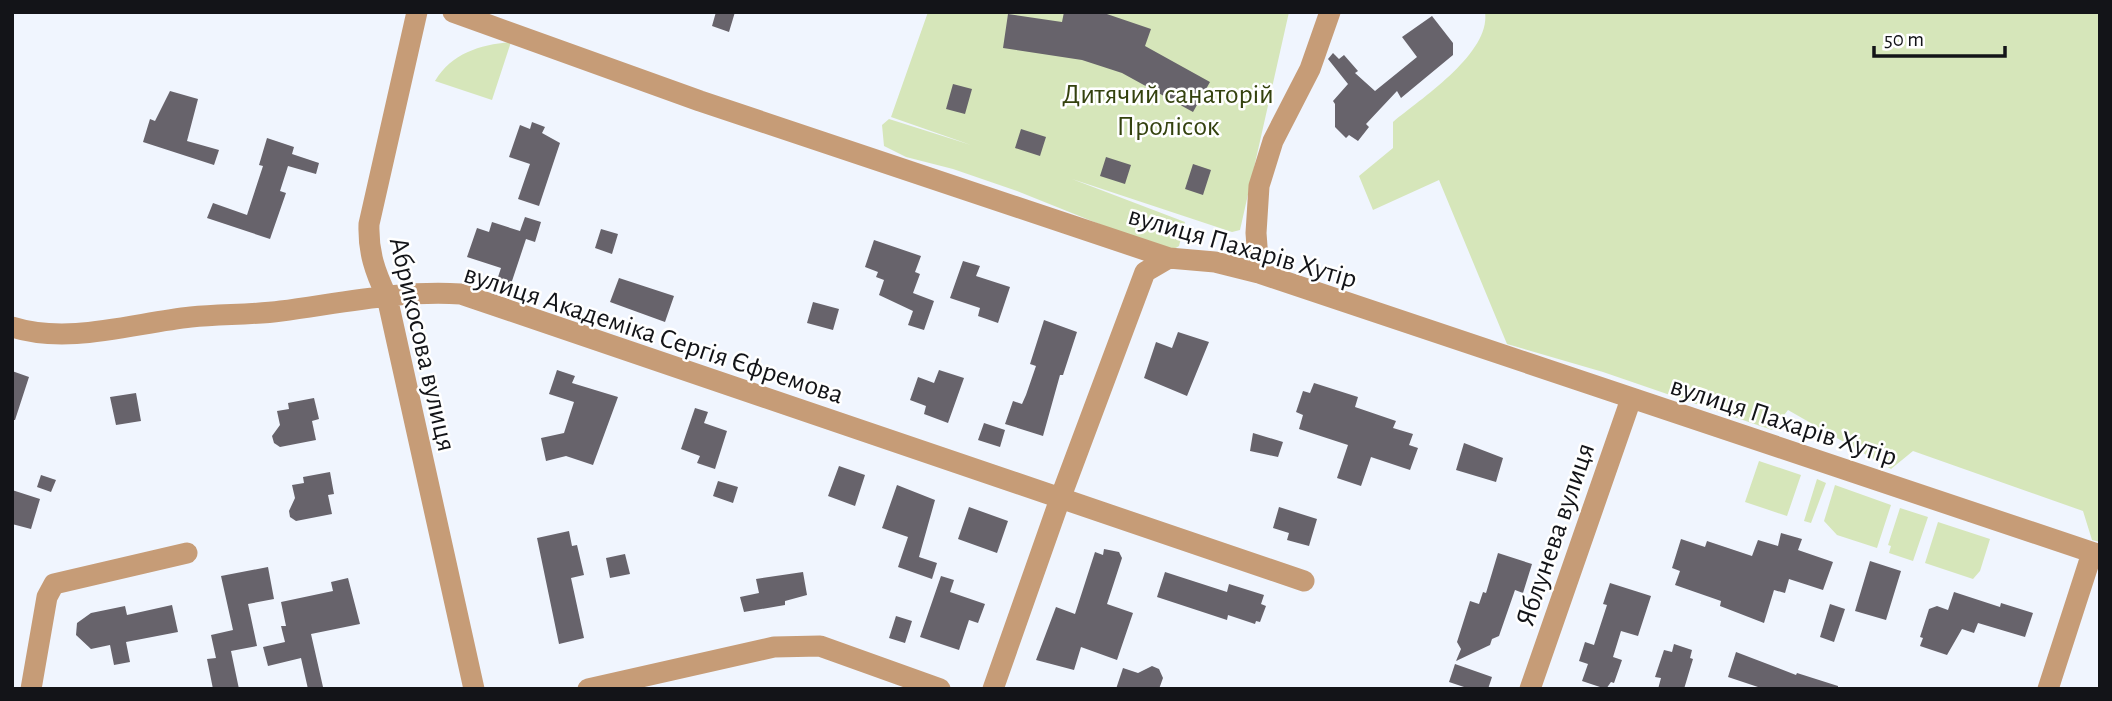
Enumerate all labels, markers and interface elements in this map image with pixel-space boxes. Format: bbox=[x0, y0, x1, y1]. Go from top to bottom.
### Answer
scale bar bbox=[1874, 14, 2005, 58]
text: 50 m bbox=[1884, 29, 1924, 50]
park label: Дитячий санаторій Пролісок bbox=[1062, 81, 1274, 141]
street label: вулиця Пахарів Хутір bbox=[1125, 202, 1360, 294]
street label: Абрикосова вулиця bbox=[384, 235, 460, 454]
street label: вулиця Академіка Сергія Єфремова bbox=[460, 260, 847, 410]
street label: вулиця Пахарів Хутір bbox=[1667, 372, 1900, 472]
street label: Яблунева вулиця bbox=[1511, 440, 1600, 630]

